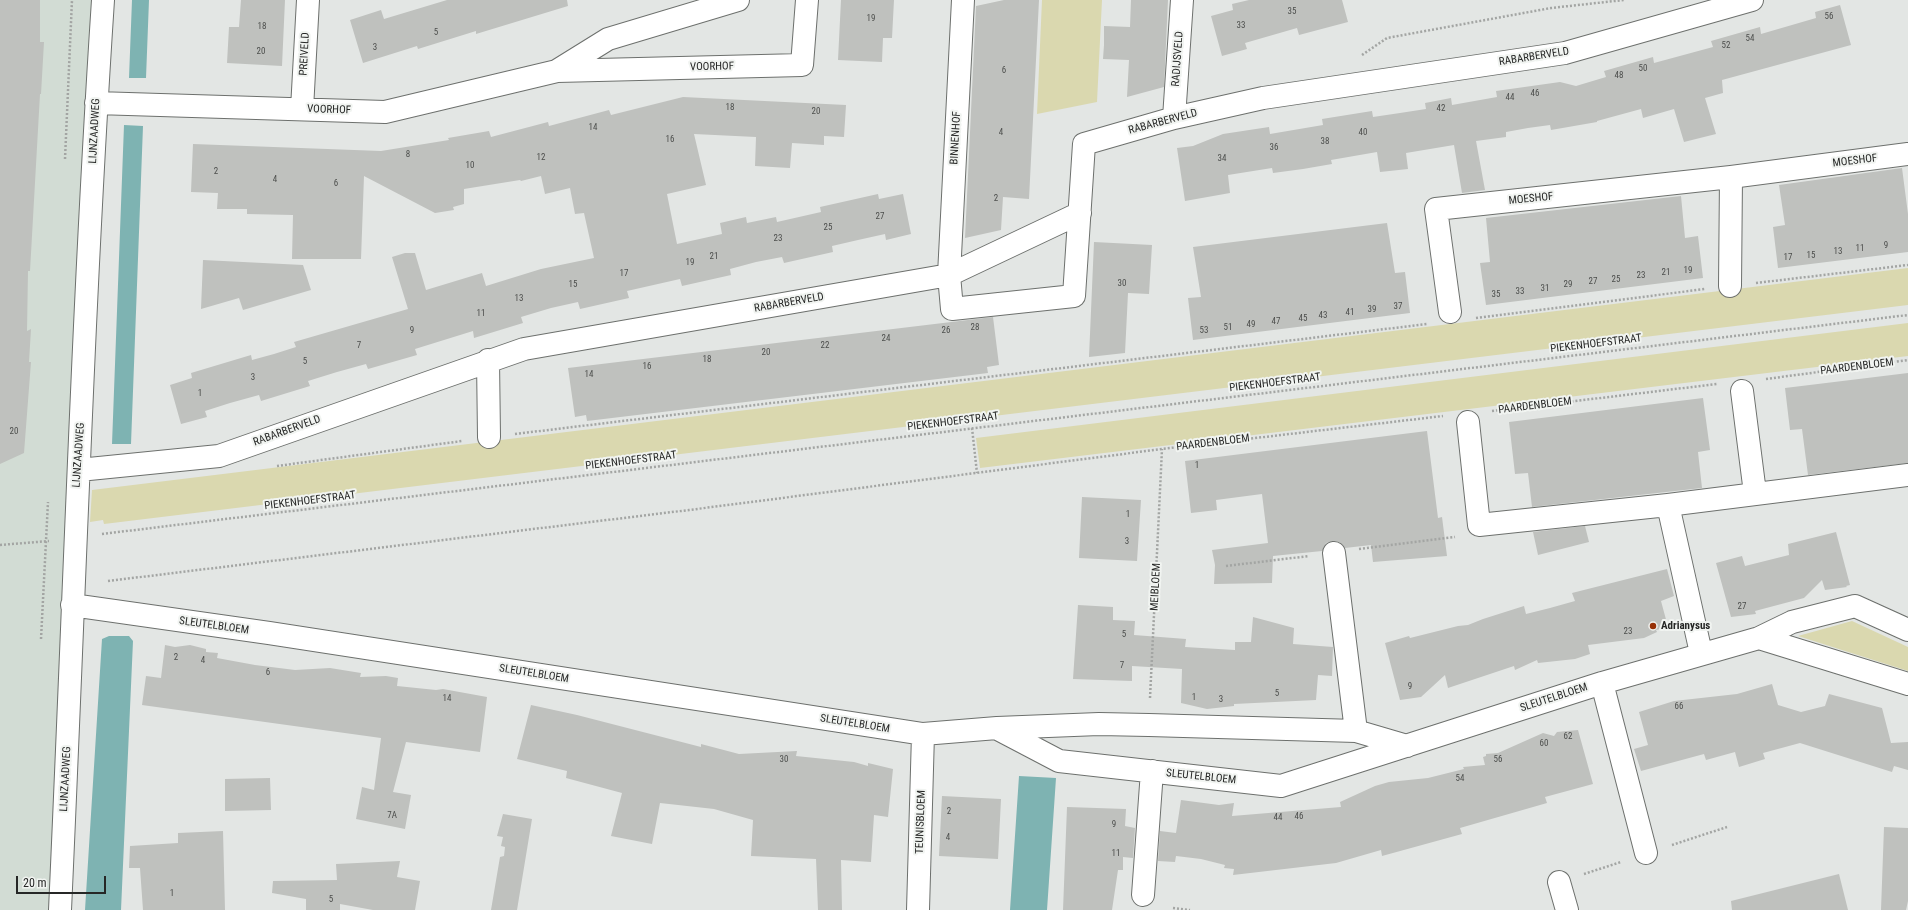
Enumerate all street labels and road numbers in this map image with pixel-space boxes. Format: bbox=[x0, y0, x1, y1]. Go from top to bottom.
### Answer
street label: RADIJSVELD bbox=[1169, 31, 1187, 87]
street label: PREIVELD bbox=[297, 32, 313, 76]
street label: RABARBERVELD bbox=[1498, 45, 1570, 69]
street label: VOORHOF bbox=[690, 60, 734, 74]
street label: LIJNZAADWEG bbox=[87, 98, 103, 164]
street label: VOORHOF bbox=[307, 103, 351, 117]
street label: RABARBERVELD bbox=[1127, 106, 1199, 138]
street label: BINNENHOF bbox=[948, 111, 964, 165]
street label: MOESHOF bbox=[1832, 152, 1878, 170]
street label: MOESHOF bbox=[1508, 190, 1554, 208]
street label: RABARBERVELD bbox=[753, 290, 825, 316]
street label: PIEKENHOEFSTRAAT bbox=[1550, 332, 1642, 356]
street label: PAARDENBLOEM bbox=[1820, 356, 1894, 378]
street label: PIEKENHOEFSTRAAT bbox=[1229, 371, 1321, 395]
street label: PAARDENBLOEM bbox=[1498, 395, 1572, 417]
street label: PIEKENHOEFSTRAAT bbox=[907, 410, 999, 434]
street label: RABARBERVELD bbox=[252, 413, 322, 449]
street label: LIJNZAADWEG bbox=[70, 422, 88, 488]
street label: PAARDENBLOEM bbox=[1176, 432, 1250, 454]
street label: PIEKENHOEFSTRAAT bbox=[585, 449, 677, 473]
street label: PIEKENHOEFSTRAAT bbox=[264, 489, 356, 513]
street label: MEIBLOEM bbox=[1148, 563, 1164, 611]
street label: SLEUTELBLOEM bbox=[178, 615, 250, 637]
street label: SLEUTELBLOEM bbox=[498, 662, 570, 686]
street label: SLEUTELBLOEM bbox=[1519, 681, 1589, 715]
street label: SLEUTELBLOEM bbox=[819, 712, 891, 736]
street label: LIJNZAADWEG bbox=[58, 746, 74, 812]
street label: SLEUTELBLOEM bbox=[1165, 767, 1237, 787]
street label: TEUNISBLOEM bbox=[913, 790, 929, 854]

